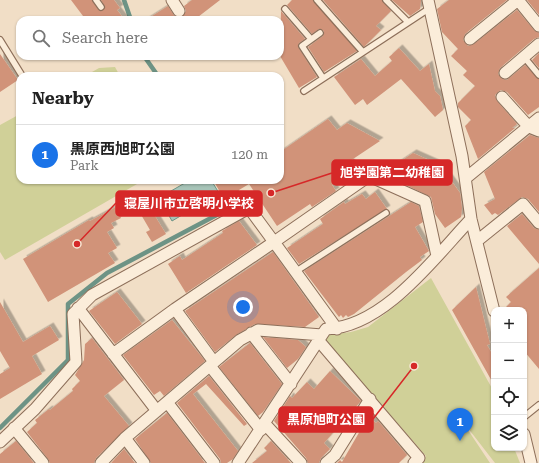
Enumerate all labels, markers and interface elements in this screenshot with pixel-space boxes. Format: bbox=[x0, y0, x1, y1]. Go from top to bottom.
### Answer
search box bbox=[16, 16, 284, 60]
icon: search bbox=[30, 27, 52, 49]
text: Search here bbox=[62, 29, 148, 47]
text: Nearby bbox=[32, 88, 94, 108]
text: 黒原西旭町公園 bbox=[70, 140, 175, 158]
text: 1 bbox=[41, 147, 49, 162]
text: 120 m bbox=[231, 147, 268, 162]
text: Park bbox=[70, 158, 99, 173]
callout: 旭学園第二幼稚園 bbox=[332, 160, 452, 185]
text: 旭学園第二幼稚園 bbox=[340, 165, 444, 180]
callout: 寝屋川市立啓明小学校 bbox=[116, 191, 262, 216]
text: 寝屋川市立啓明小学校 bbox=[124, 196, 254, 211]
your location bbox=[233, 297, 253, 317]
map controls bbox=[491, 307, 527, 451]
button: + bbox=[491, 307, 527, 343]
button: − bbox=[491, 343, 527, 379]
button: locate bbox=[491, 379, 527, 415]
callout: 黒原旭町公園 bbox=[279, 407, 373, 432]
pin: 1 bbox=[447, 408, 473, 441]
text: 黒原旭町公園 bbox=[287, 412, 365, 427]
button: layers bbox=[491, 415, 527, 451]

